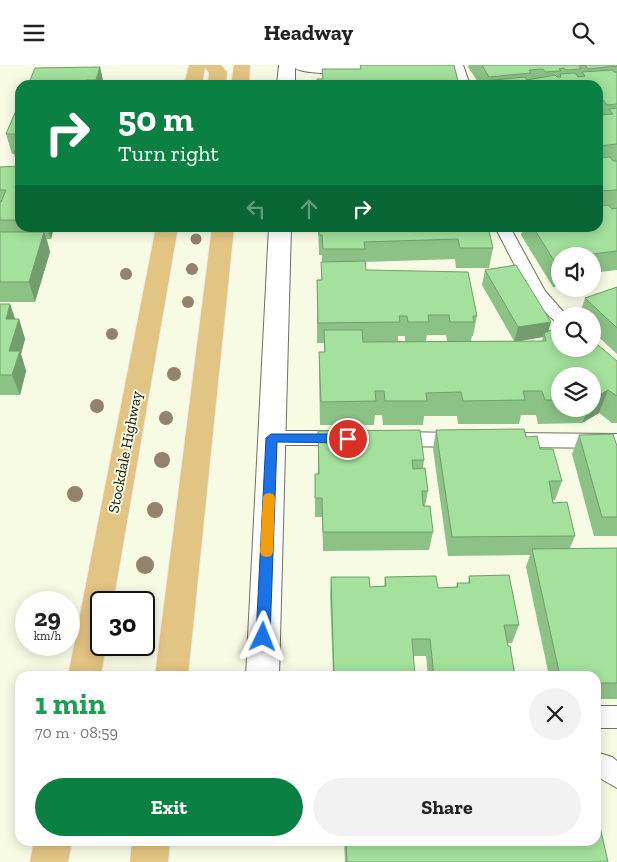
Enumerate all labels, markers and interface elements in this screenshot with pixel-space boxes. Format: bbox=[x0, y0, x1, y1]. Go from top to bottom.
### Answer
icon: menu bbox=[20, 19, 48, 47]
text: Headway bbox=[264, 19, 353, 46]
icon: search bbox=[569, 19, 597, 47]
text: 50 m bbox=[118, 98, 194, 140]
icon: right bbox=[35, 100, 100, 165]
text: Turn right bbox=[118, 140, 219, 167]
icon: left bbox=[242, 195, 270, 223]
icon: ahead bbox=[295, 195, 323, 223]
icon: right bbox=[348, 195, 376, 223]
map controls bbox=[551, 247, 601, 417]
button: sound bbox=[551, 247, 601, 297]
button: search bbox=[551, 307, 601, 357]
button: layers bbox=[551, 367, 601, 417]
street label: Stockdale Highway bbox=[104, 389, 146, 514]
pin bbox=[327, 418, 369, 460]
icon: arrive bbox=[334, 425, 362, 453]
speed limit sign: 30 bbox=[90, 591, 155, 656]
text: 29 bbox=[34, 602, 61, 632]
position arrow bbox=[236, 610, 288, 662]
text: km/h bbox=[34, 629, 61, 643]
text: 1 min bbox=[35, 686, 106, 722]
button: close bbox=[529, 688, 581, 740]
text: 70 m · 08:59 bbox=[35, 723, 118, 742]
button: Exit bbox=[35, 778, 303, 836]
button: Share bbox=[313, 778, 581, 836]

